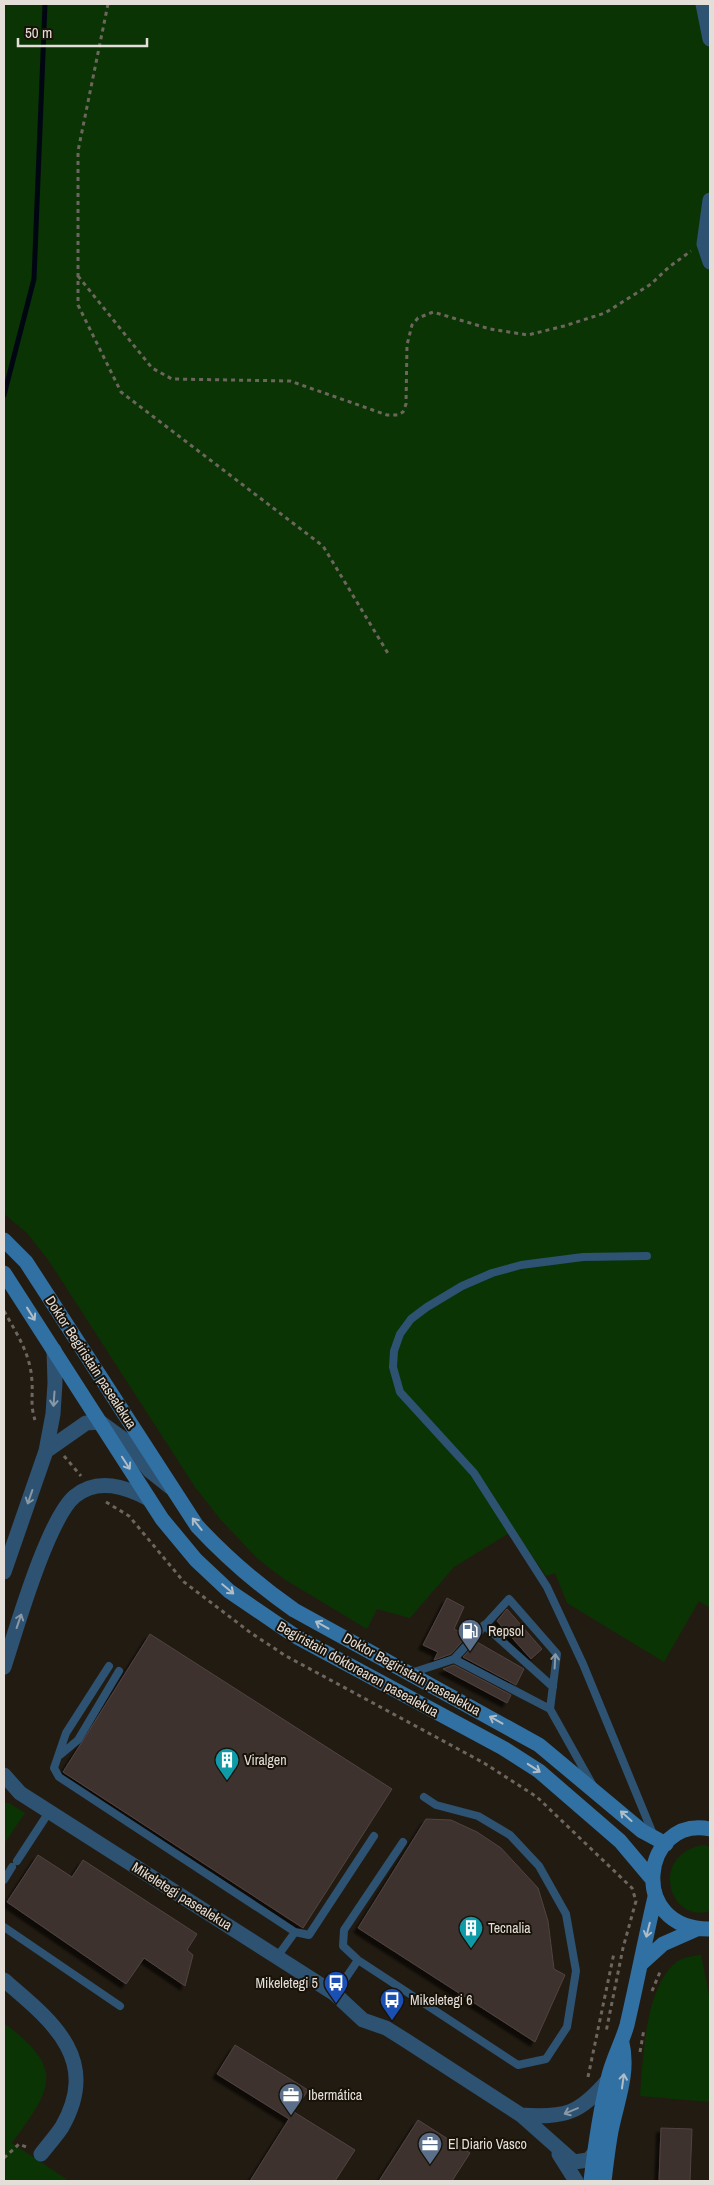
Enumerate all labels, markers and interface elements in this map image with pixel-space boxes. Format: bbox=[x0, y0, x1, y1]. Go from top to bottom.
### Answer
scale bar bbox=[18, 15, 146, 47]
text: 50 m bbox=[25, 22, 52, 43]
street label: Doktor Begiristain pasealekua bbox=[41, 1292, 141, 1432]
one-way arrow bbox=[26, 1306, 36, 1320]
one-way arrow bbox=[49, 1391, 59, 1407]
one-way arrow bbox=[122, 1456, 132, 1470]
one-way arrow bbox=[25, 1489, 34, 1504]
one-way arrow bbox=[191, 1518, 202, 1531]
one-way arrow bbox=[221, 1584, 234, 1595]
one-way arrow bbox=[15, 1614, 24, 1629]
street label: Begiristain doktorearen pasealekua bbox=[274, 1617, 442, 1721]
fuel station icon: Repsol bbox=[457, 1618, 483, 1652]
one-way arrow bbox=[316, 1620, 330, 1630]
place label: Repsol bbox=[488, 1622, 524, 1640]
street label: Doktor Begiristain pasealekua bbox=[340, 1629, 484, 1720]
one-way arrow bbox=[551, 1654, 560, 1670]
one-way arrow bbox=[488, 1715, 503, 1725]
building icon: Viralgen bbox=[214, 1747, 240, 1781]
place label: Viralgen bbox=[244, 1751, 287, 1769]
one-way arrow bbox=[527, 1763, 541, 1773]
one-way arrow bbox=[619, 1810, 632, 1822]
street label: Mikeletegi pasealekua bbox=[129, 1858, 236, 1934]
building icon: Tecnalia bbox=[458, 1915, 484, 1949]
place label: Tecnalia bbox=[488, 1919, 531, 1937]
one-way arrow bbox=[643, 1921, 652, 1937]
bus stop icon: Mikeletegi 5 bbox=[323, 1970, 349, 2004]
place label: Mikeletegi 5 bbox=[255, 1974, 318, 1992]
bus stop icon: Mikeletegi 6 bbox=[379, 1987, 405, 2021]
place label: Mikeletegi 6 bbox=[410, 1991, 473, 2009]
one-way arrow bbox=[618, 2073, 628, 2089]
office icon: Ibermática bbox=[278, 2082, 304, 2116]
place label: Ibermática bbox=[308, 2086, 363, 2104]
one-way arrow bbox=[564, 2106, 579, 2116]
office icon: El Diario Vasco bbox=[417, 2131, 443, 2165]
place label: El Diario Vasco bbox=[448, 2135, 527, 2153]

